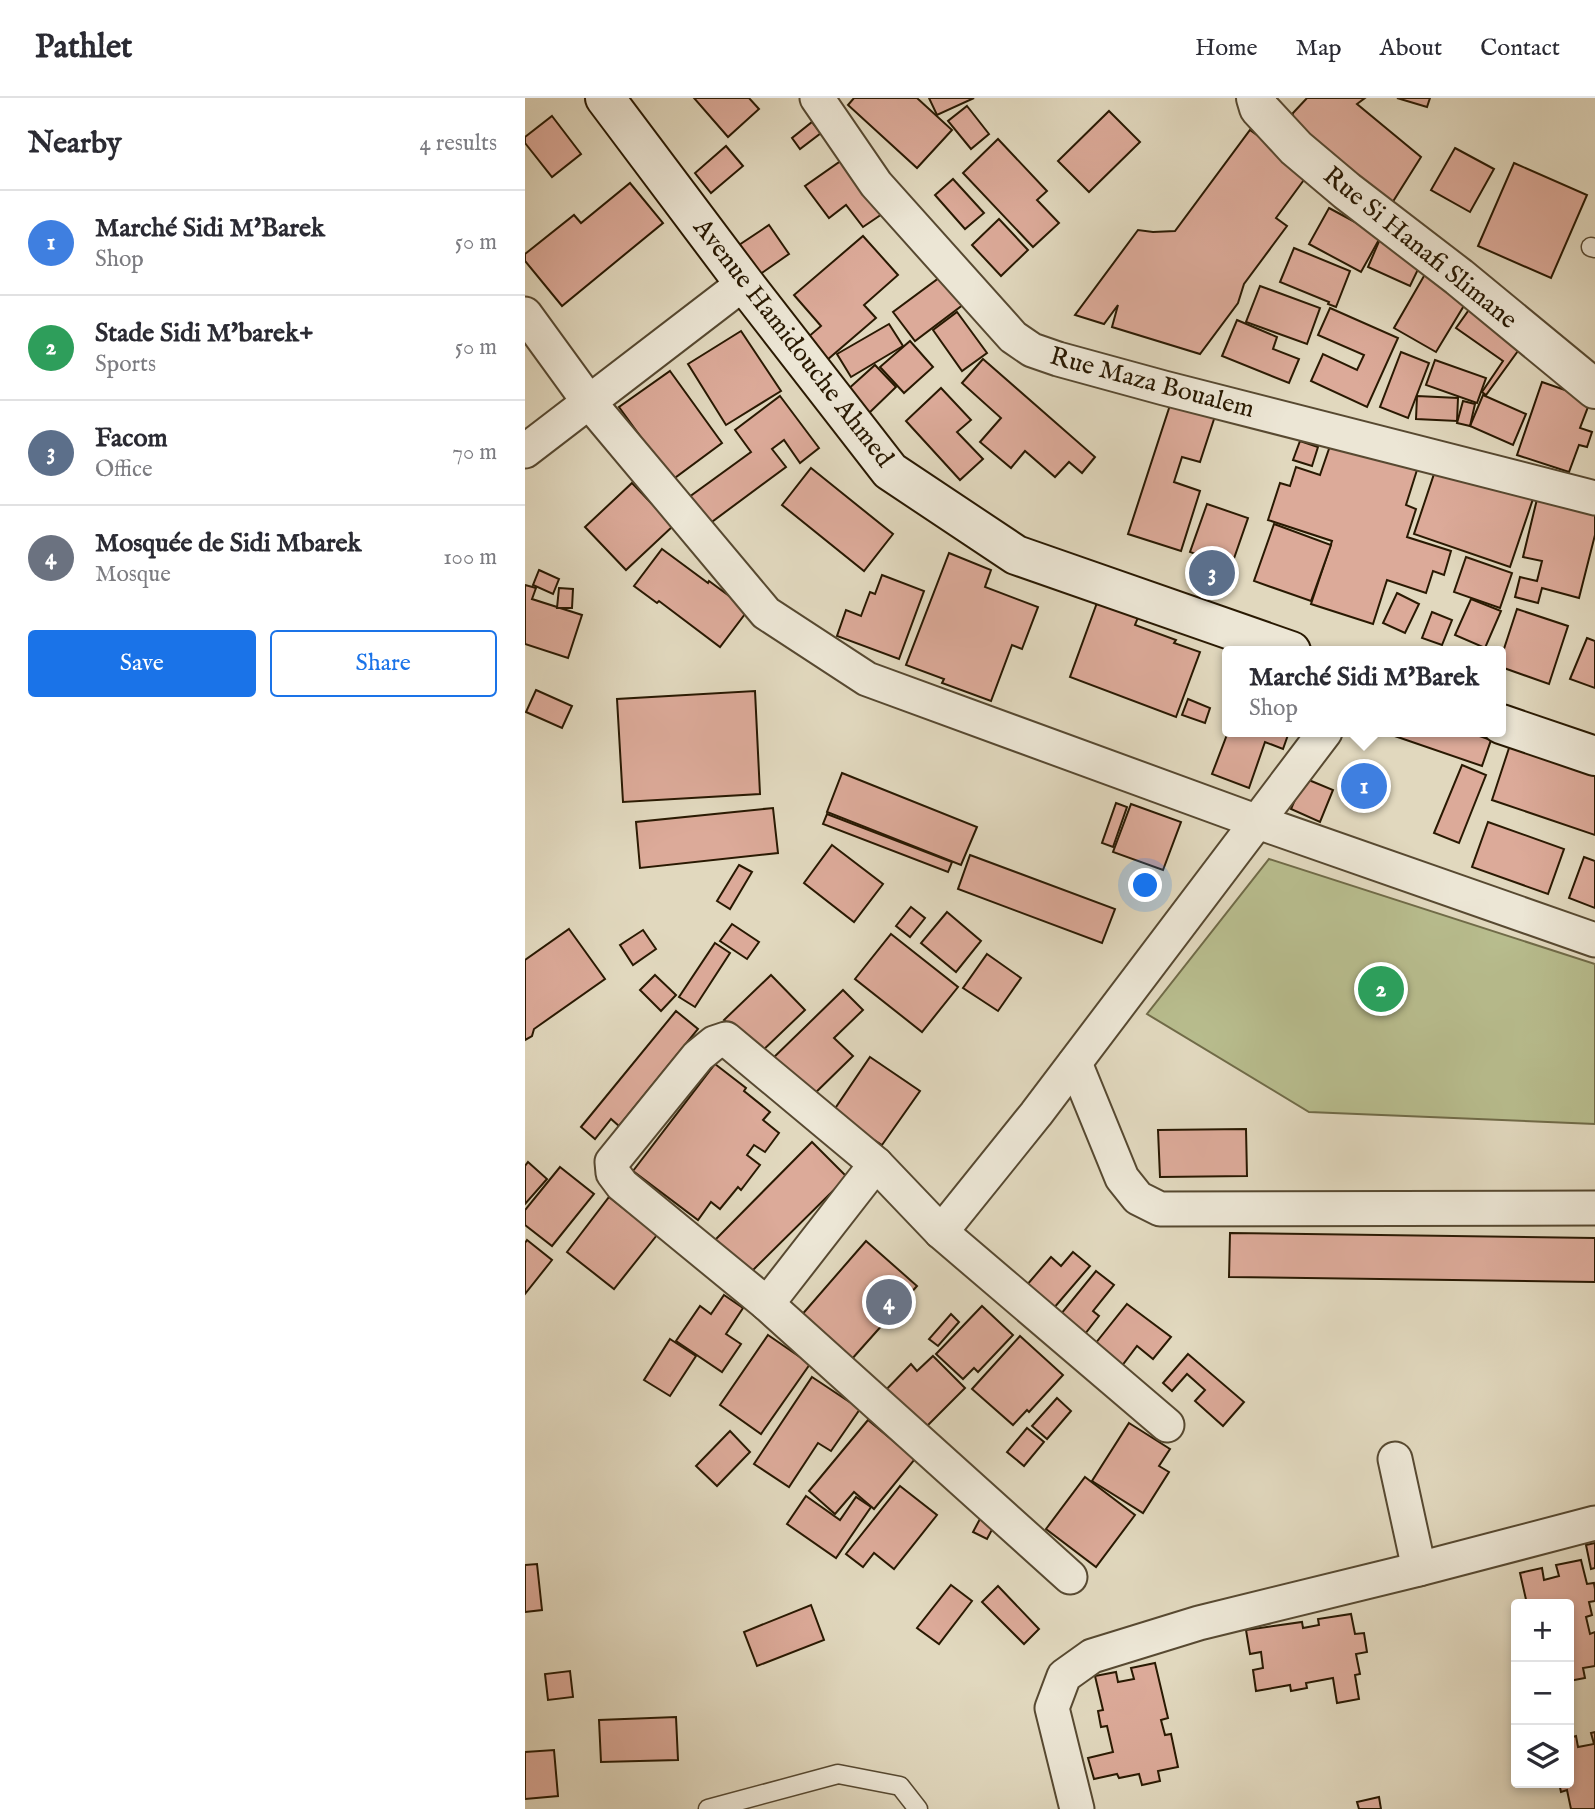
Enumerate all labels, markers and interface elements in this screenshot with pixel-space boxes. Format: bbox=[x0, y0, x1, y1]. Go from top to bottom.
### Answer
text: Pathlet bbox=[35, 27, 132, 69]
text: Home bbox=[1195, 33, 1258, 64]
text: Map bbox=[1296, 33, 1342, 64]
text: About bbox=[1380, 33, 1442, 64]
text: Contact bbox=[1480, 33, 1560, 64]
text: Nearby bbox=[28, 125, 121, 163]
text: 4 results bbox=[419, 129, 497, 158]
street label: Rue Si Hanafi Slimane bbox=[1316, 159, 1524, 337]
street label: Avenue Hamidouche Ahmed bbox=[685, 211, 900, 474]
text: Marché Sidi M'Barek bbox=[95, 212, 325, 245]
text: 1 bbox=[47, 228, 55, 257]
text: 50 m bbox=[455, 228, 497, 257]
text: Shop bbox=[95, 245, 144, 274]
text: Stade Sidi M'barek+ bbox=[95, 317, 314, 350]
text: 2 bbox=[46, 333, 56, 362]
text: 50 m bbox=[455, 333, 497, 362]
street label: Rue Maza Boualem bbox=[1046, 340, 1258, 426]
text: Sports bbox=[95, 350, 156, 379]
text: Facom bbox=[95, 422, 168, 455]
text: 3 bbox=[47, 438, 55, 467]
text: 70 m bbox=[452, 438, 497, 467]
text: Office bbox=[95, 455, 152, 484]
text: Mosquée de Sidi Mbarek bbox=[95, 527, 361, 560]
text: 4 bbox=[45, 543, 57, 572]
text: 100 m bbox=[443, 543, 497, 572]
pin: 3 bbox=[1189, 547, 1235, 599]
text: Mosque bbox=[95, 560, 171, 589]
button: Save bbox=[28, 630, 256, 697]
button: Share bbox=[270, 630, 497, 697]
popup bbox=[1222, 646, 1506, 737]
text: Marché Sidi M'Barek bbox=[1249, 661, 1479, 694]
text: Shop bbox=[1249, 694, 1298, 723]
pin: 1 bbox=[1341, 760, 1387, 812]
your location bbox=[1128, 868, 1162, 902]
pin: 2 bbox=[1358, 963, 1404, 1015]
pin: 4 bbox=[866, 1276, 912, 1328]
map controls bbox=[1511, 1599, 1574, 1788]
button: + bbox=[1511, 1599, 1574, 1662]
button: − bbox=[1511, 1662, 1574, 1725]
button: layers bbox=[1511, 1725, 1574, 1788]

